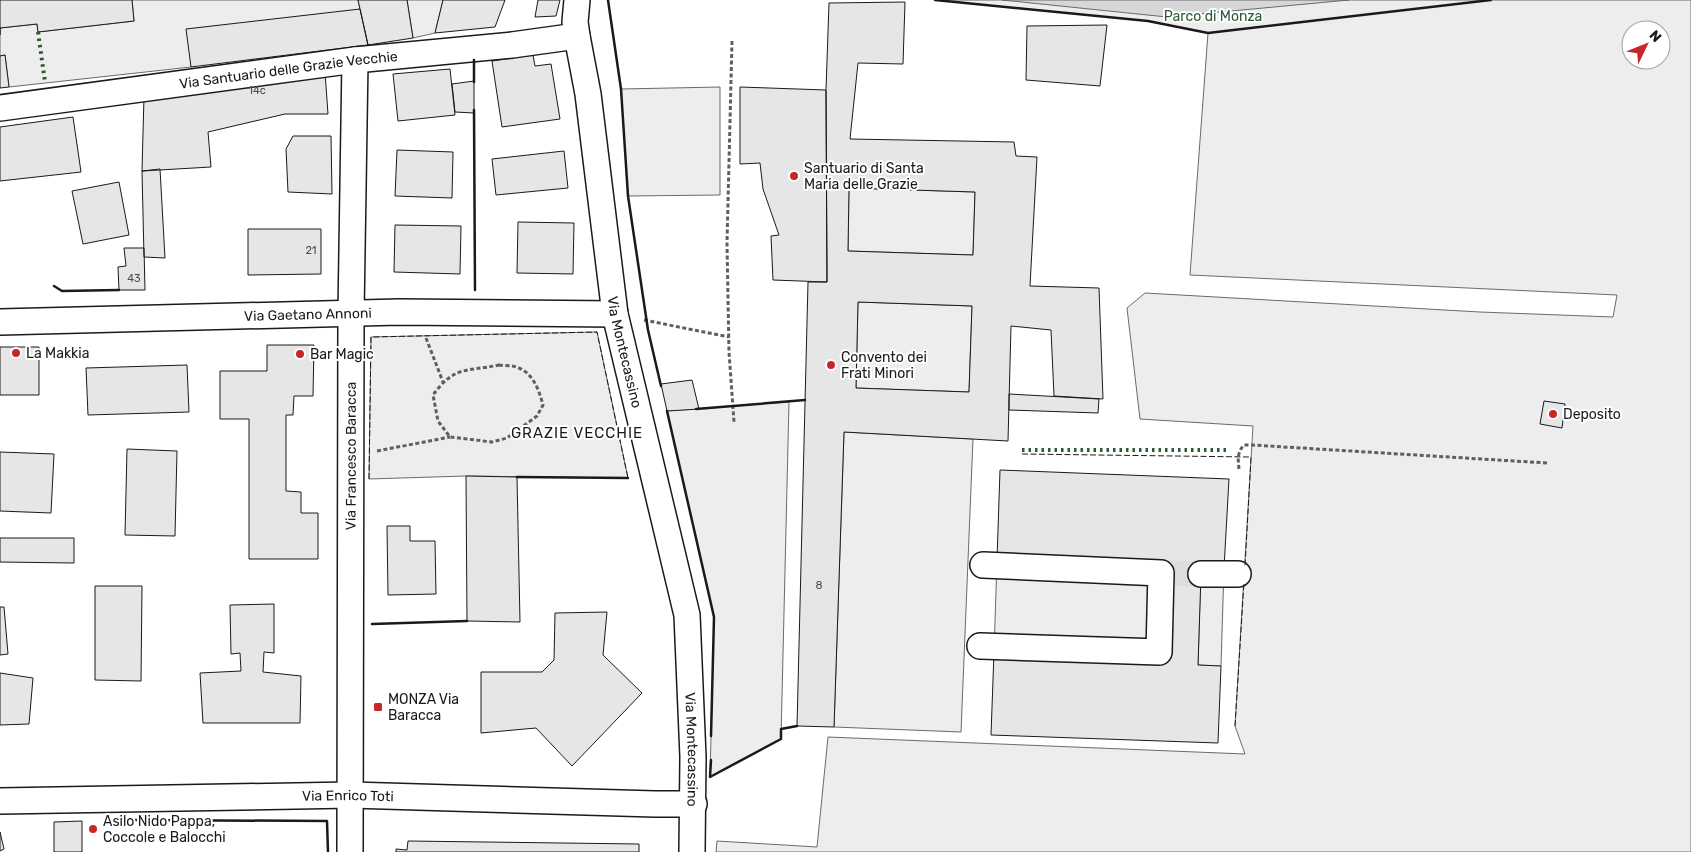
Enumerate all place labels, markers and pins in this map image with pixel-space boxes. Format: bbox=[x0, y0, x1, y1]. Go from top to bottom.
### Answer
place label: Santuario di Santa Maria delle Grazie bbox=[804, 160, 924, 193]
marker: Santuario di Santa Maria delle Grazie bbox=[788, 170, 800, 182]
place label: La Makkia bbox=[26, 345, 89, 362]
place label: Bar Magic bbox=[310, 346, 374, 363]
marker: La Makkia bbox=[10, 347, 22, 359]
marker: Bar Magic bbox=[294, 348, 306, 360]
place label: Convento dei Frati Minori bbox=[841, 349, 927, 382]
marker: Convento dei Frati Minori bbox=[825, 359, 837, 371]
place label: Deposito bbox=[1563, 406, 1621, 423]
marker: Deposito bbox=[1547, 408, 1559, 420]
place label: MONZA Via Baracca bbox=[388, 691, 459, 724]
marker: MONZA Via Baracca bbox=[372, 701, 384, 713]
place label: Asilo Nido Pappa, Coccole e Balocchi bbox=[103, 813, 226, 846]
marker: Asilo Nido Pappa, Coccole e Balocchi bbox=[87, 823, 99, 835]

